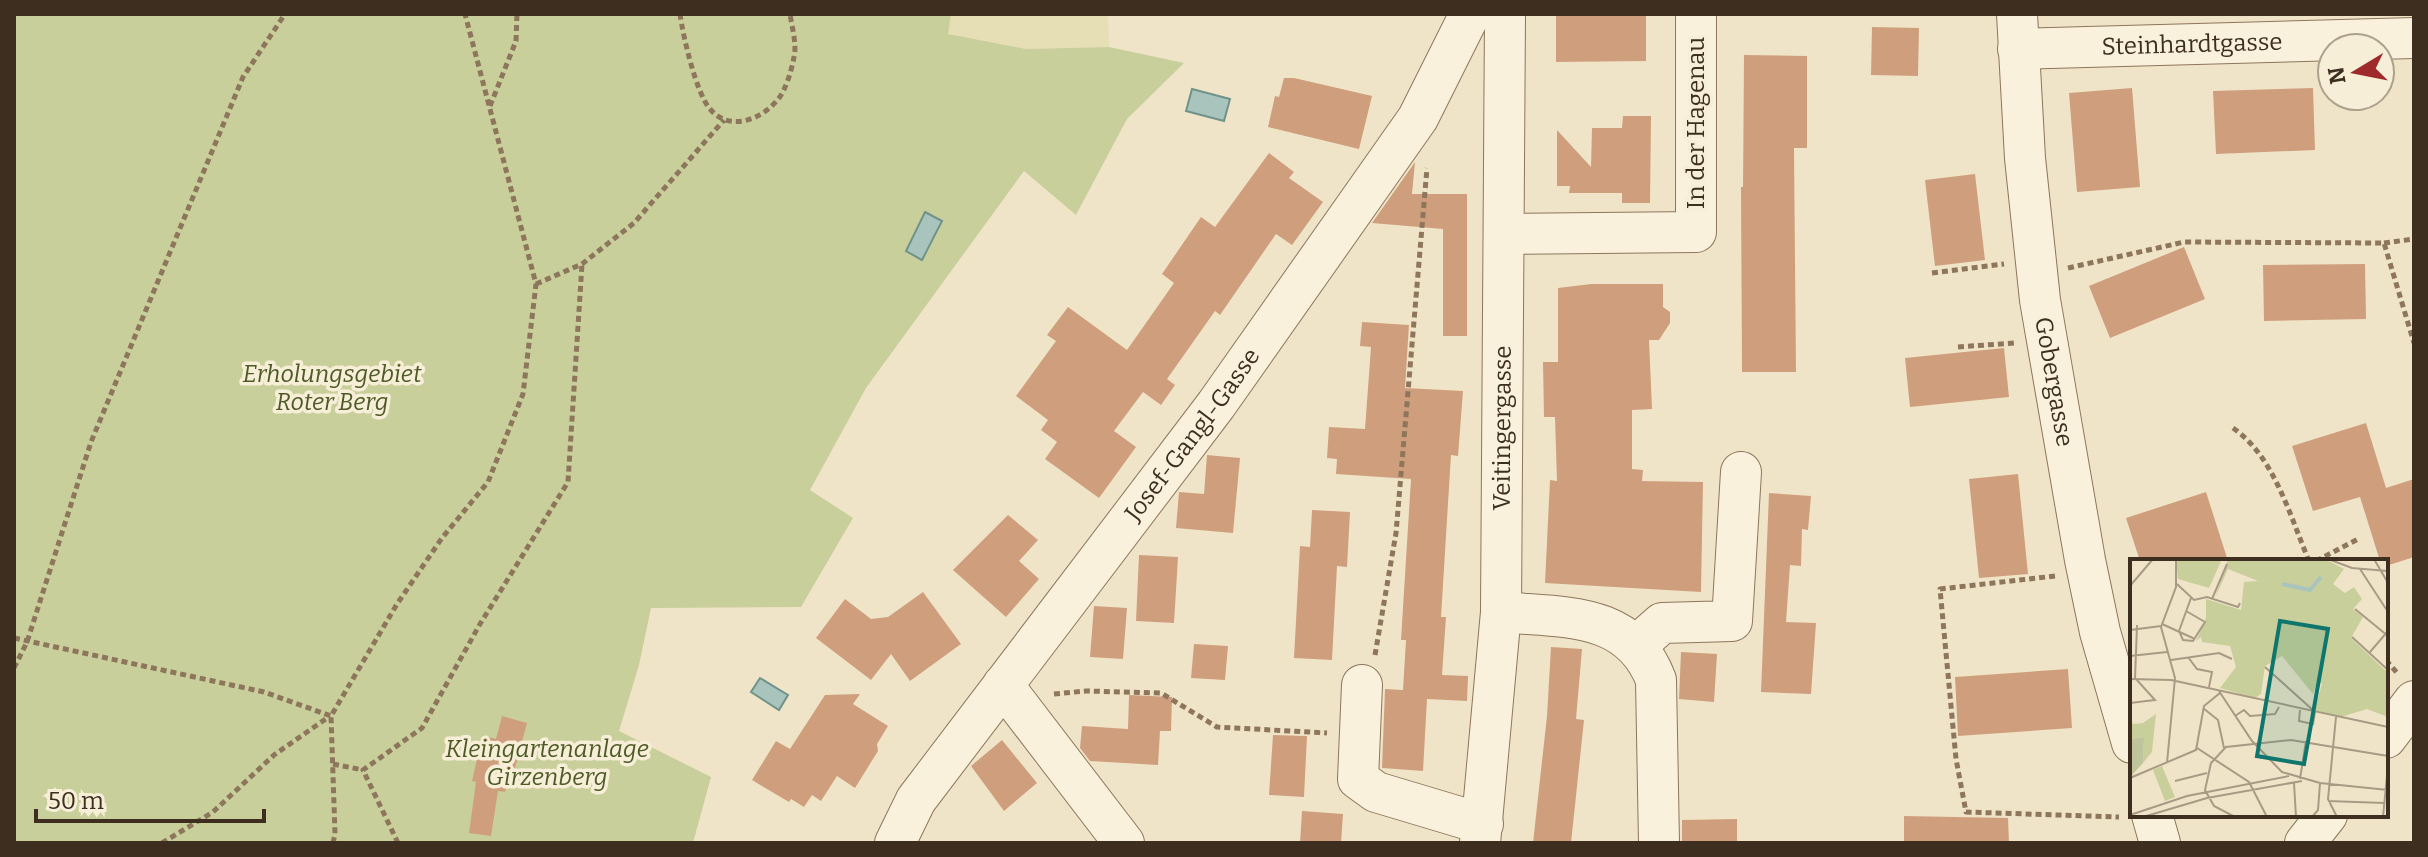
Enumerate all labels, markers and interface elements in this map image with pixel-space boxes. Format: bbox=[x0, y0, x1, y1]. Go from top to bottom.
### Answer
street label: Steinhardtgasse bbox=[2101, 28, 2283, 61]
north arrow bbox=[2316, 32, 2396, 112]
street label: In der Hagenau bbox=[1682, 37, 1710, 209]
text: N bbox=[2322, 65, 2352, 86]
street label: Gobergasse bbox=[2029, 315, 2079, 449]
street label: Josef-Gangl-Gasse bbox=[1118, 343, 1266, 527]
street label: Veitingergasse bbox=[1488, 345, 1517, 511]
park label: Erholungsgebiet Roter Berg bbox=[243, 360, 422, 416]
inset map bbox=[2130, 559, 2388, 817]
park label: Kleingartenanlage Girzenberg bbox=[445, 735, 649, 791]
scale bar bbox=[36, 773, 264, 823]
text: 50 m bbox=[48, 787, 104, 815]

